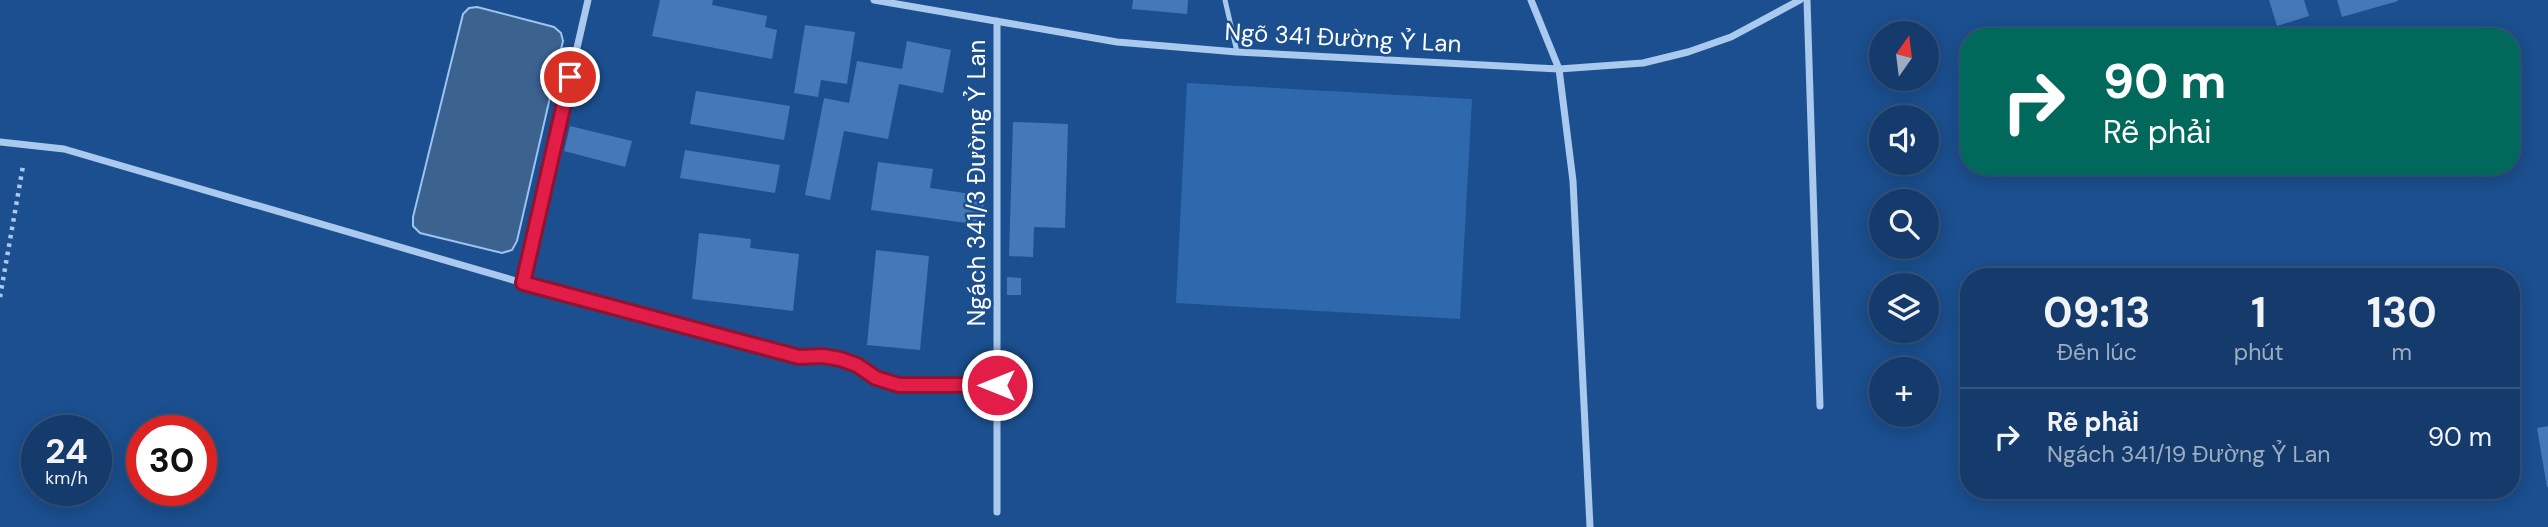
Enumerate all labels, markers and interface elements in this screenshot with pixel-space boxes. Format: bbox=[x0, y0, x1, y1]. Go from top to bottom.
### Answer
street label: Ngõ 341 Đường Ỷ Lan bbox=[1224, 16, 1462, 59]
north arrow bbox=[1869, 21, 1939, 91]
map controls bbox=[1869, 21, 1939, 427]
street label: Ngách 341/3 Đường Ỷ Lan bbox=[961, 40, 992, 326]
pin bbox=[540, 47, 600, 107]
text: 90 m bbox=[2103, 49, 2226, 113]
icon: right bbox=[1988, 56, 2079, 147]
icon: arrive bbox=[551, 58, 589, 96]
button: sound bbox=[1869, 105, 1939, 175]
text: Rẽ phải bbox=[2103, 111, 2212, 153]
button: search bbox=[1869, 189, 1939, 259]
button: layers bbox=[1869, 273, 1939, 343]
text: 09:13 bbox=[2043, 285, 2151, 340]
text: 1 bbox=[2251, 285, 2266, 340]
text: 130 bbox=[2367, 285, 2437, 340]
text: Đến lúc bbox=[2057, 337, 2137, 367]
text: phút bbox=[2234, 337, 2284, 367]
text: m bbox=[2392, 337, 2412, 367]
position arrow bbox=[960, 348, 1034, 422]
button: + bbox=[1869, 357, 1939, 427]
text: Rẽ phải bbox=[2047, 405, 2139, 439]
speed limit sign: 30 bbox=[126, 415, 217, 506]
icon: right bbox=[1988, 418, 2026, 456]
text: 90 m bbox=[2428, 420, 2492, 454]
text: 24 bbox=[45, 428, 88, 474]
text: Ngách 341/19 Đường Ỷ Lan bbox=[2047, 439, 2330, 469]
text: km/h bbox=[45, 466, 88, 490]

